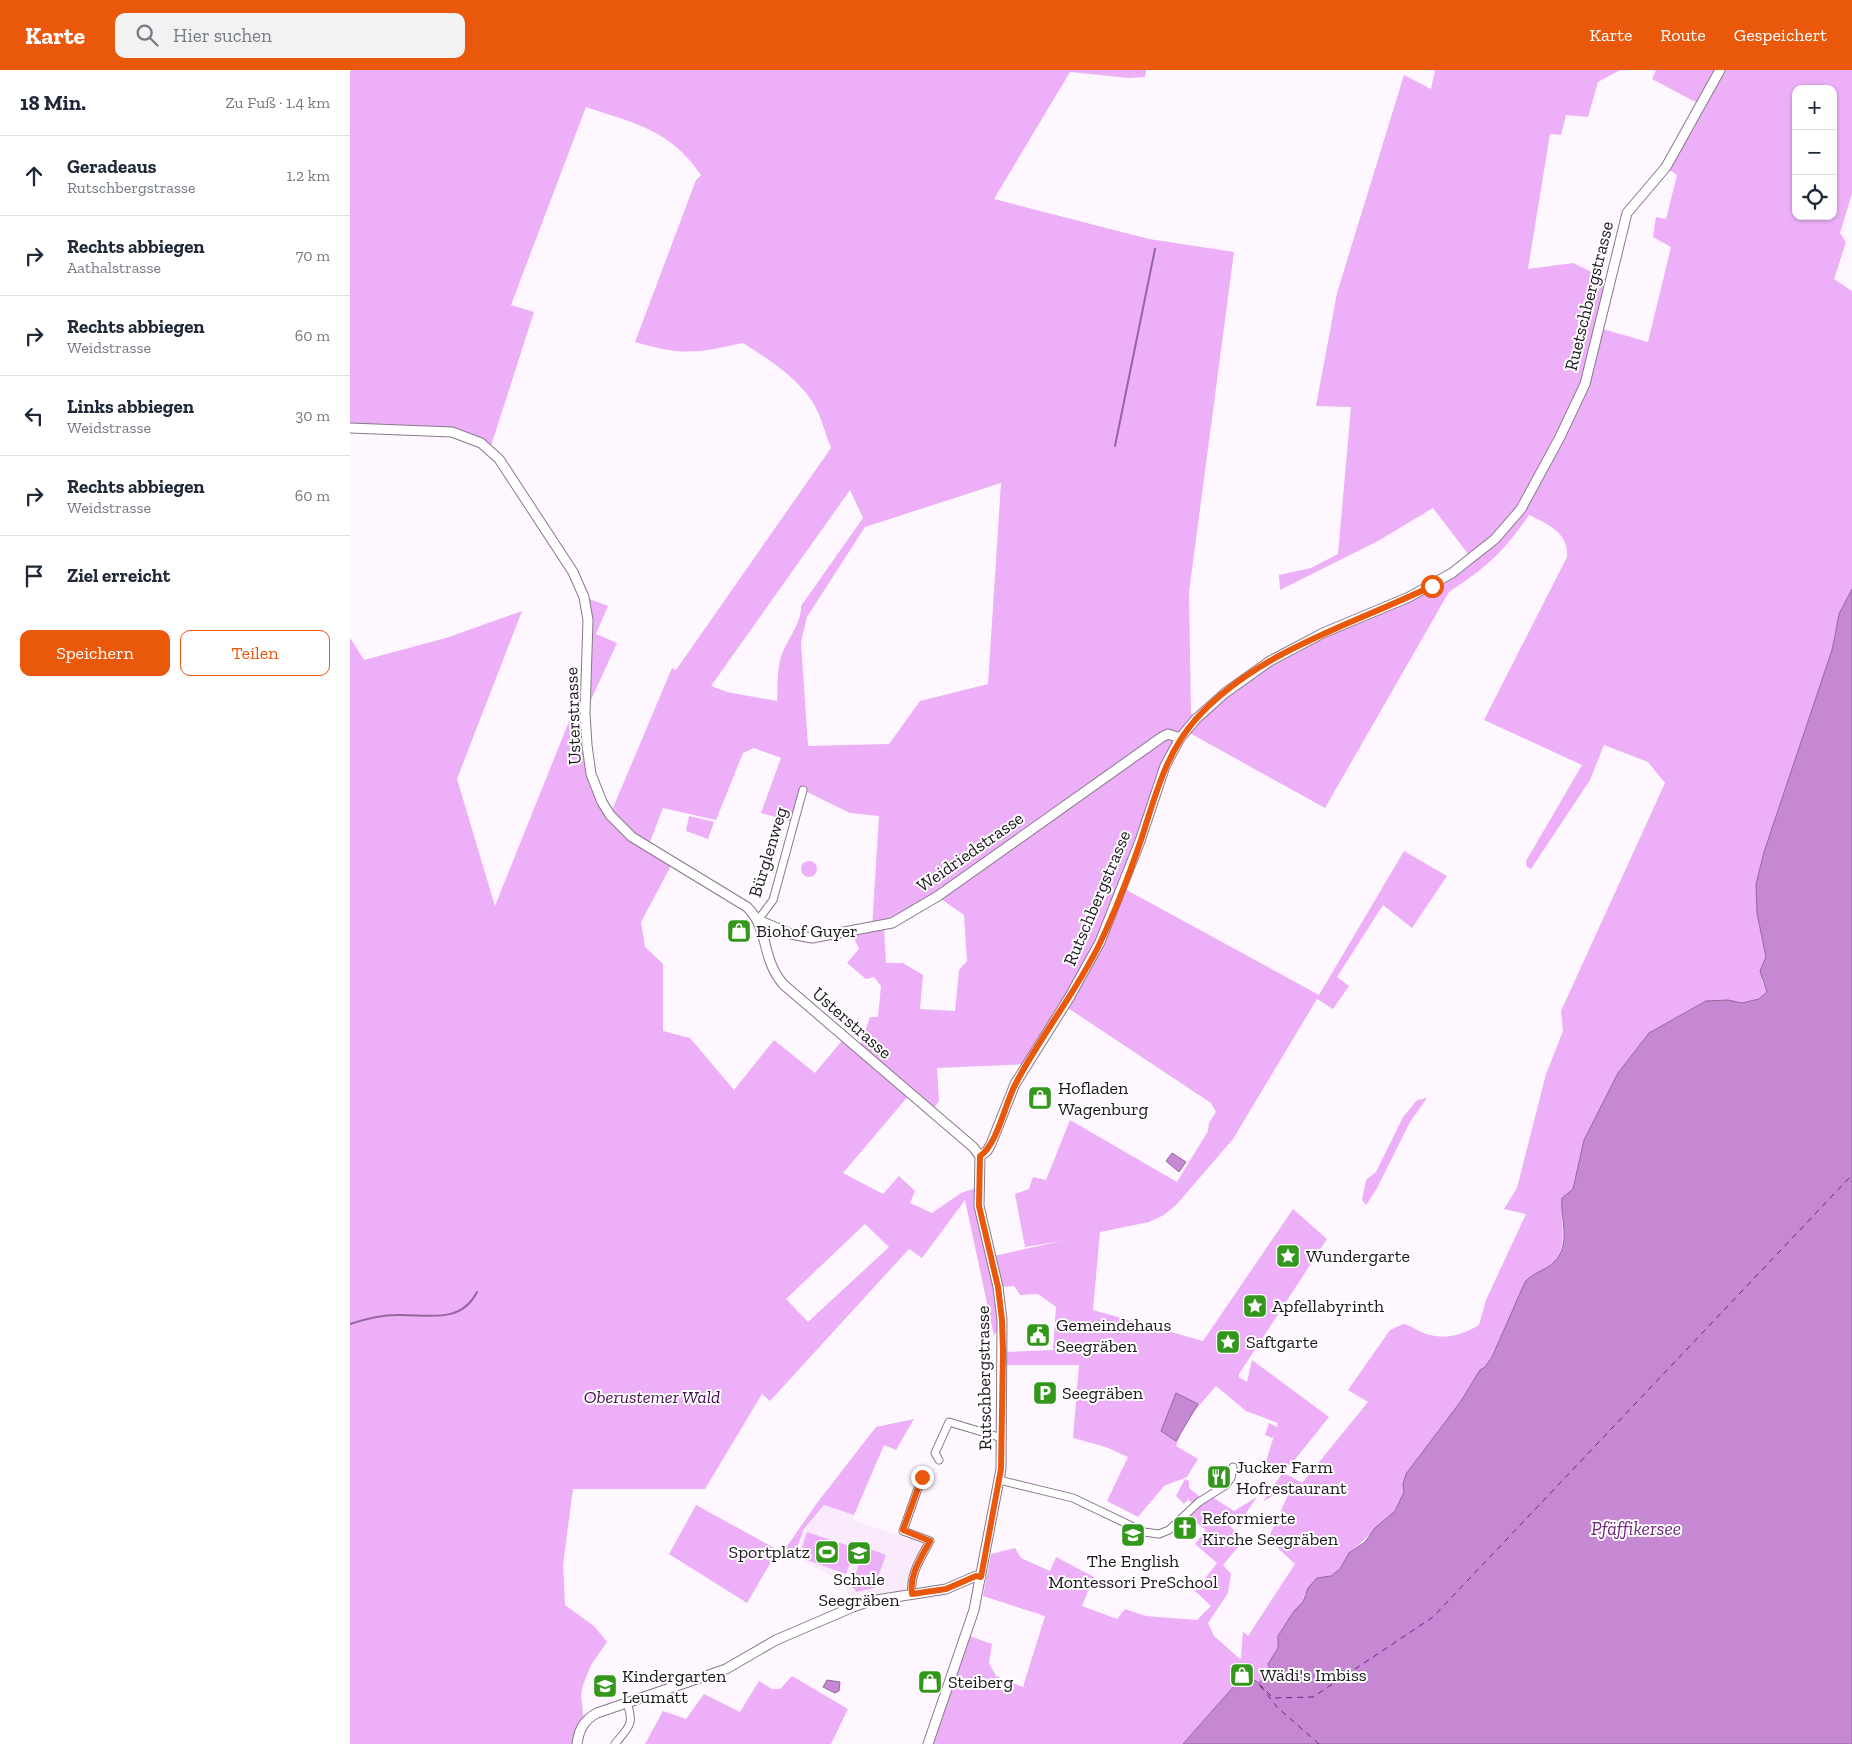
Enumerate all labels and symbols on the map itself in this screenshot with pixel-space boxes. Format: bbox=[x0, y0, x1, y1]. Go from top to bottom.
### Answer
street label: Ruetschbergstrasse bbox=[1560, 219, 1618, 373]
route start bbox=[1421, 575, 1444, 598]
street label: Usterstrasse bbox=[560, 667, 586, 765]
street label: Bürglenweg bbox=[744, 804, 792, 900]
street label: Weidriedstrasse bbox=[912, 807, 1028, 897]
street label: Rutschbergstrasse bbox=[1059, 827, 1135, 969]
shop icon: Biohof Guyer bbox=[726, 918, 752, 944]
place label: Biohof Guyer bbox=[756, 920, 858, 942]
street label: Usterstrasse bbox=[808, 983, 896, 1063]
place label: Hofladen Wagenburg bbox=[1058, 1077, 1149, 1120]
shop icon: Hofladen Wagenburg bbox=[1027, 1085, 1053, 1111]
place icon: Wundergarte bbox=[1275, 1243, 1301, 1269]
place label: Wundergarte bbox=[1306, 1245, 1410, 1267]
place icon: Apfellabyrinth bbox=[1242, 1293, 1268, 1319]
place label: Apfellabyrinth bbox=[1272, 1295, 1384, 1317]
street label: Rutschbergstrasse bbox=[972, 1305, 996, 1451]
place label: Gemeindehaus Seegräben bbox=[1056, 1314, 1171, 1357]
public building icon: Gemeindehaus Seegräben bbox=[1025, 1322, 1051, 1348]
place icon: Saftgarte bbox=[1215, 1329, 1241, 1355]
place label: Saftgarte bbox=[1246, 1331, 1318, 1353]
parking icon: Seegräben bbox=[1032, 1380, 1058, 1406]
place label: Seegräben bbox=[1062, 1382, 1144, 1404]
park label: Oberustemer Wald bbox=[584, 1386, 720, 1408]
place label: Jucker Farm Hofrestaurant bbox=[1236, 1456, 1347, 1499]
restaurant icon: Jucker Farm Hofrestaurant bbox=[1206, 1464, 1232, 1490]
route end bbox=[911, 1466, 934, 1489]
place label: Reformierte Kirche Seegräben bbox=[1202, 1507, 1339, 1550]
church icon: Reformierte Kirche Seegräben bbox=[1172, 1515, 1198, 1541]
water label: Pfäffikersee bbox=[1591, 1517, 1681, 1540]
school or university icon: The English Montessori PreSchool bbox=[1120, 1522, 1146, 1548]
sports icon: Sportplatz bbox=[814, 1539, 840, 1565]
school or university icon: Schule Seegräben bbox=[846, 1540, 872, 1566]
place label: Sportplatz bbox=[729, 1541, 810, 1563]
place label: The English Montessori PreSchool bbox=[1048, 1550, 1218, 1593]
place label: Schule Seegräben bbox=[818, 1568, 900, 1611]
shop icon: Wädi's Imbiss bbox=[1229, 1662, 1255, 1688]
place label: Wädi's Imbiss bbox=[1260, 1664, 1367, 1686]
place label: Kindergarten Leumatt bbox=[622, 1665, 727, 1708]
shop icon: Steiberg bbox=[917, 1669, 943, 1695]
place label: Steiberg bbox=[948, 1671, 1013, 1693]
school or university icon: Kindergarten Leumatt bbox=[592, 1673, 618, 1699]

